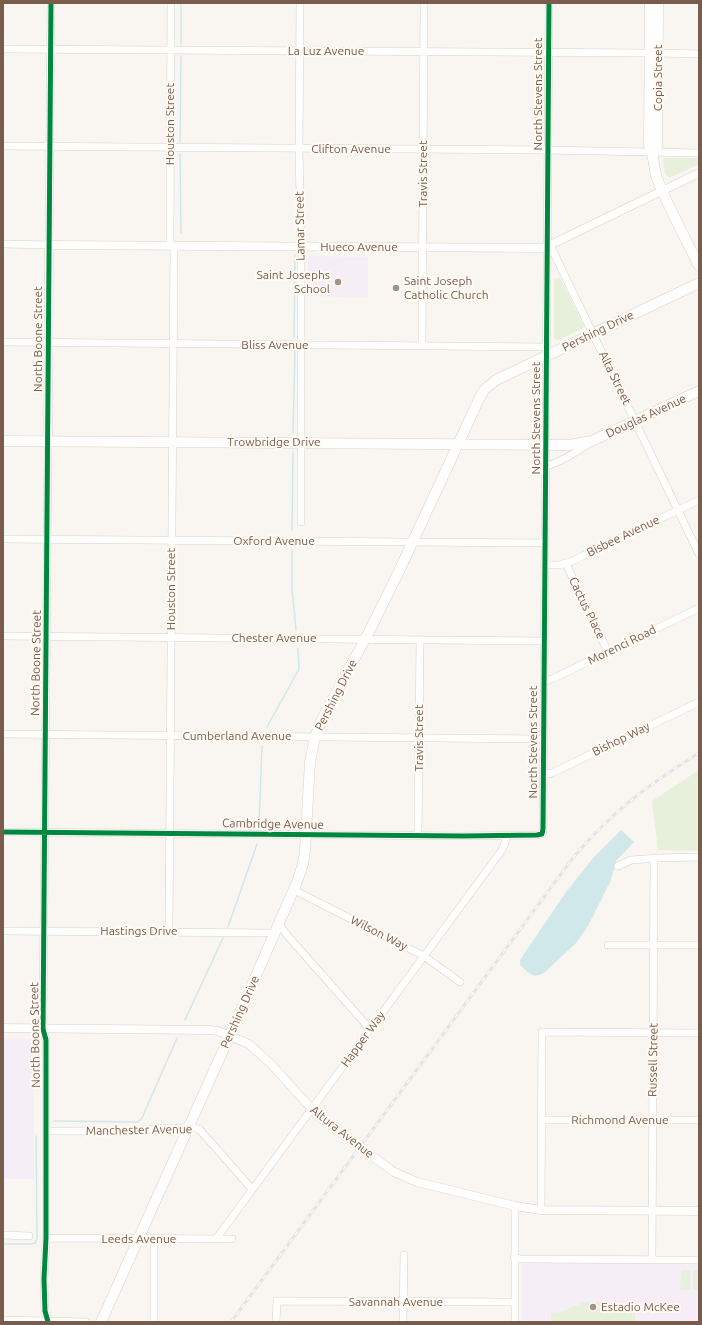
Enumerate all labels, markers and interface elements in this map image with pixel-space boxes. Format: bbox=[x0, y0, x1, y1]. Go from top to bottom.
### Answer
street label: North Stevens Street bbox=[531, 38, 545, 150]
street label: La Luz Avenue bbox=[288, 44, 364, 58]
street label: Copia Street bbox=[651, 45, 665, 111]
street label: Houston Street bbox=[163, 83, 177, 165]
street label: Travis Street bbox=[416, 140, 430, 208]
street label: Clifton Avenue bbox=[311, 142, 391, 156]
street label: Lamar Street bbox=[292, 191, 308, 261]
street label: Hueco Avenue bbox=[320, 240, 398, 254]
place label: Saint Josephs School bbox=[256, 268, 330, 296]
place label: Saint Joseph Catholic Church bbox=[404, 274, 489, 302]
marker: Saint Josephs School bbox=[333, 277, 343, 287]
marker: Saint Joseph Catholic Church bbox=[391, 283, 401, 293]
street label: North Boone Street bbox=[31, 286, 45, 392]
street label: Pershing Drive bbox=[560, 307, 636, 355]
street label: Bliss Avenue bbox=[241, 338, 309, 352]
street label: Alta Street bbox=[596, 349, 634, 407]
street label: North Stevens Street bbox=[529, 362, 543, 474]
street label: Douglas Avenue bbox=[604, 391, 688, 441]
street label: Trowbridge Drive bbox=[227, 435, 321, 449]
street label: Bisbee Avenue bbox=[584, 512, 662, 560]
street label: Oxford Avenue bbox=[233, 534, 315, 548]
street label: Houston Street bbox=[164, 548, 178, 630]
street label: Cactus Place bbox=[566, 575, 608, 641]
street label: North Boone Street bbox=[28, 610, 44, 716]
street label: Morenci Road bbox=[585, 622, 659, 668]
street label: Chester Avenue bbox=[231, 631, 317, 645]
street label: Pershing Drive bbox=[312, 657, 360, 733]
street label: North Stevens Street bbox=[526, 686, 540, 798]
street label: Travis Street bbox=[412, 704, 426, 772]
street label: Bishop Way bbox=[590, 719, 652, 759]
street label: Cumberland Avenue bbox=[182, 729, 292, 743]
street label: Cambridge Avenue bbox=[222, 816, 324, 832]
street label: Wilson Way bbox=[348, 913, 410, 953]
street label: Hastings Drive bbox=[100, 924, 178, 938]
street label: Pershing Drive bbox=[218, 973, 262, 1051]
street label: North Boone Street bbox=[27, 982, 43, 1088]
street label: Happer Way bbox=[338, 1008, 388, 1070]
street label: Russell Street bbox=[645, 1023, 661, 1097]
street label: Altura Avenue bbox=[307, 1103, 377, 1161]
street label: Richmond Avenue bbox=[571, 1113, 669, 1127]
street label: Manchester Avenue bbox=[86, 1122, 192, 1138]
street label: Leeds Avenue bbox=[102, 1232, 176, 1246]
street label: Savannah Avenue bbox=[349, 1295, 443, 1309]
place label: Estadio McKee bbox=[601, 1300, 680, 1314]
marker: Estadio McKee bbox=[588, 1302, 598, 1312]

